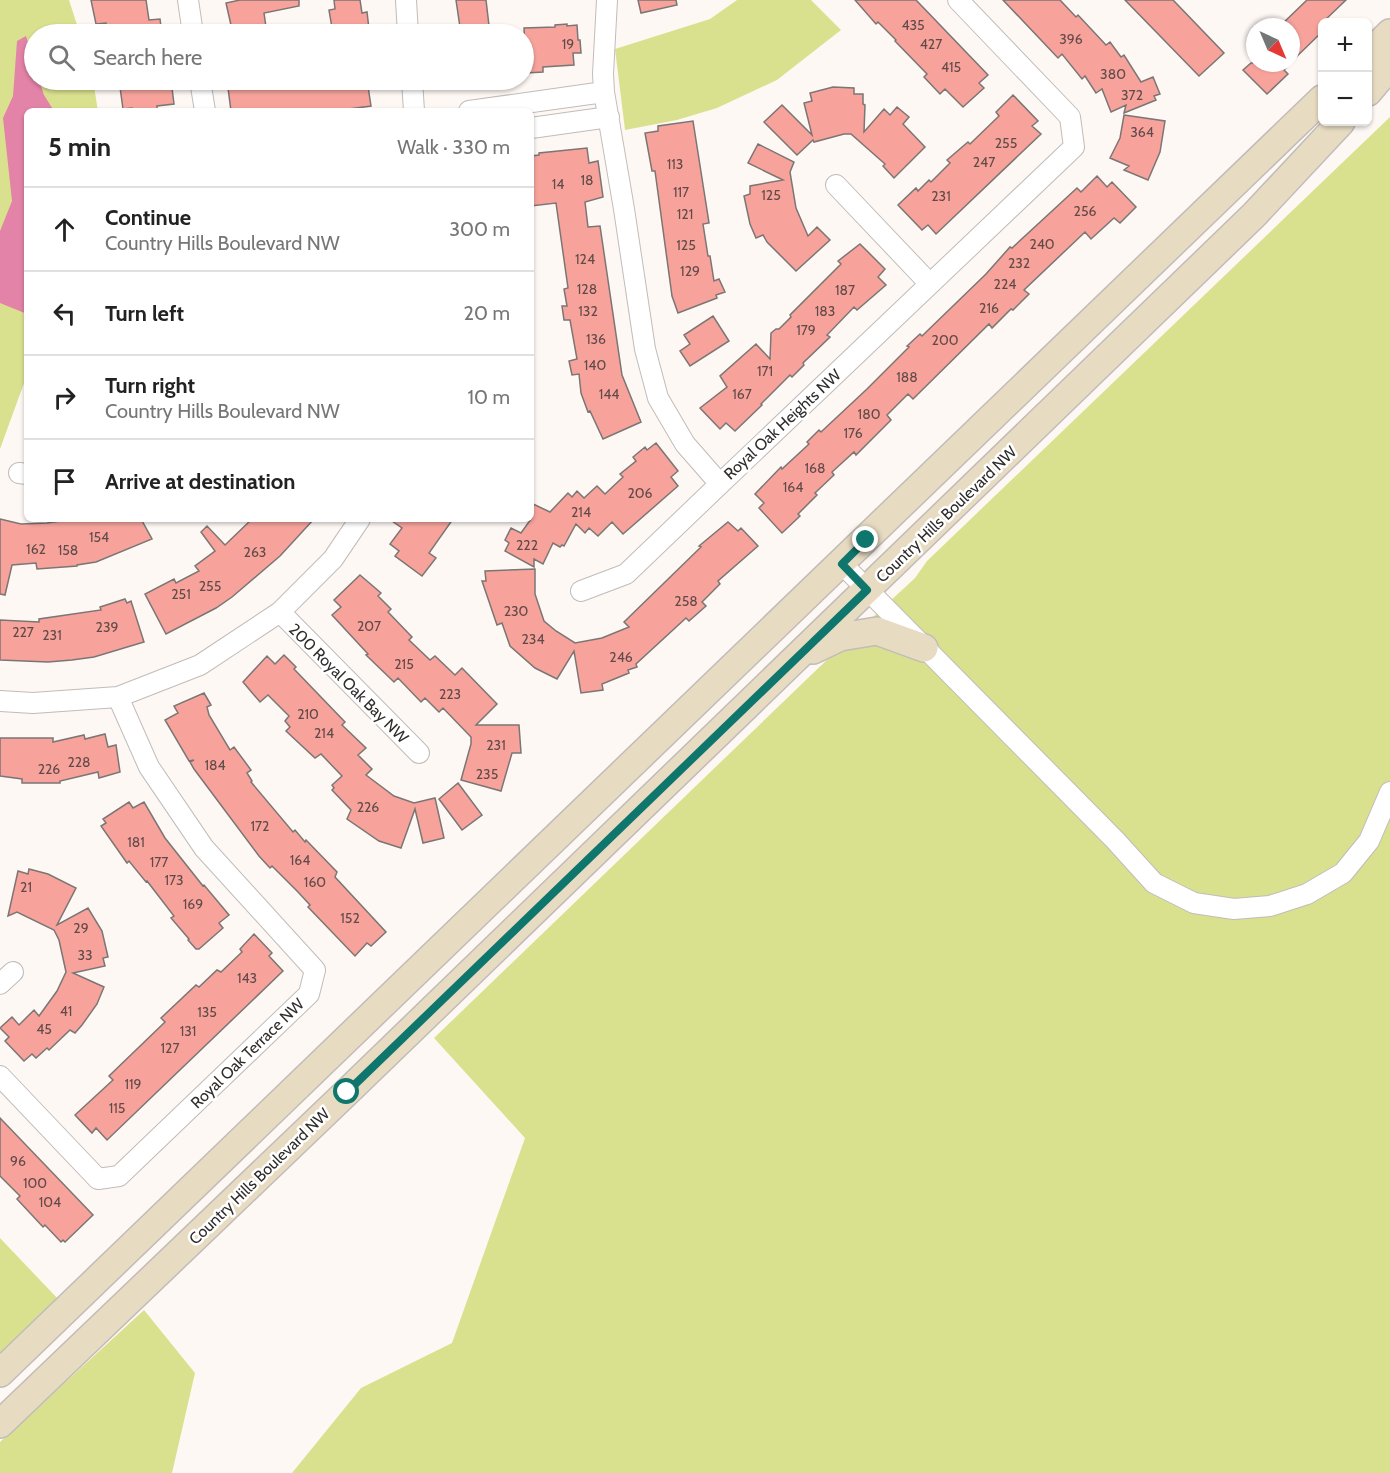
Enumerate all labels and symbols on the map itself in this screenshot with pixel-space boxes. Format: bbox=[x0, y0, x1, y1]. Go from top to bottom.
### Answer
house number: 435 bbox=[901, 16, 925, 34]
north arrow bbox=[1246, 18, 1300, 72]
house number: 396 bbox=[1059, 30, 1083, 48]
house number: 19 bbox=[562, 35, 574, 53]
house number: 427 bbox=[920, 35, 942, 53]
house number: 415 bbox=[941, 58, 961, 76]
house number: 380 bbox=[1100, 65, 1126, 83]
house number: 372 bbox=[1121, 86, 1143, 104]
house number: 364 bbox=[1130, 123, 1154, 141]
house number: 255 bbox=[995, 134, 1017, 152]
house number: 247 bbox=[973, 153, 995, 171]
house number: 113 bbox=[667, 155, 683, 173]
house number: 18 bbox=[580, 171, 594, 189]
house number: 14 bbox=[552, 175, 564, 193]
house number: 117 bbox=[673, 183, 689, 201]
house number: 125 bbox=[761, 186, 781, 204]
house number: 231 bbox=[931, 187, 951, 205]
house number: 256 bbox=[1074, 202, 1096, 220]
house number: 121 bbox=[677, 205, 693, 223]
house number: 240 bbox=[1029, 235, 1055, 253]
house number: 125 bbox=[676, 236, 696, 254]
house number: 124 bbox=[575, 250, 595, 268]
house number: 232 bbox=[1008, 254, 1030, 272]
house number: 129 bbox=[680, 262, 700, 280]
house number: 224 bbox=[994, 275, 1016, 293]
house number: 128 bbox=[577, 280, 597, 298]
house number: 187 bbox=[835, 281, 855, 299]
house number: 216 bbox=[979, 299, 999, 317]
house number: 132 bbox=[578, 302, 598, 320]
house number: 183 bbox=[815, 302, 835, 320]
house number: 179 bbox=[796, 321, 816, 339]
house number: 136 bbox=[586, 330, 606, 348]
house number: 200 bbox=[932, 331, 959, 349]
house number: 140 bbox=[584, 356, 606, 374]
house number: 171 bbox=[757, 362, 773, 380]
street label: Royal Oak Heights NW bbox=[720, 365, 845, 483]
house number: 188 bbox=[896, 368, 918, 386]
house number: 144 bbox=[599, 385, 619, 403]
house number: 167 bbox=[732, 385, 752, 403]
house number: 180 bbox=[858, 405, 881, 423]
house number: 176 bbox=[843, 424, 863, 442]
street label: Country Hills Boulevard NW bbox=[872, 442, 1021, 586]
house number: 168 bbox=[805, 459, 826, 477]
house number: 164 bbox=[783, 478, 803, 496]
house number: 206 bbox=[627, 484, 653, 502]
house number: 214 bbox=[571, 503, 591, 521]
route end bbox=[852, 526, 878, 552]
house number: 154 bbox=[89, 528, 109, 546]
house number: 222 bbox=[516, 536, 538, 554]
house number: 162 bbox=[26, 540, 46, 558]
house number: 158 bbox=[58, 541, 78, 559]
house number: 263 bbox=[244, 543, 266, 561]
house number: 255 bbox=[199, 577, 221, 595]
house number: 251 bbox=[171, 585, 191, 603]
house number: 258 bbox=[674, 592, 698, 610]
house number: 230 bbox=[504, 602, 529, 620]
house number: 207 bbox=[357, 617, 381, 635]
house number: 239 bbox=[96, 618, 118, 636]
street label: 200 Royal Oak Bay NW bbox=[285, 620, 413, 748]
house number: 227 bbox=[12, 623, 34, 641]
house number: 231 bbox=[42, 626, 62, 644]
house number: 234 bbox=[521, 630, 545, 648]
house number: 246 bbox=[609, 648, 633, 666]
house number: 215 bbox=[394, 655, 414, 673]
house number: 223 bbox=[439, 685, 461, 703]
house number: 210 bbox=[297, 705, 319, 723]
house number: 214 bbox=[314, 724, 334, 742]
house number: 231 bbox=[486, 736, 506, 754]
house number: 228 bbox=[67, 753, 91, 771]
house number: 184 bbox=[204, 756, 226, 774]
house number: 226 bbox=[38, 760, 60, 778]
house number: 235 bbox=[476, 765, 498, 783]
house number: 226 bbox=[357, 798, 379, 816]
house number: 172 bbox=[251, 817, 269, 835]
house number: 181 bbox=[127, 833, 145, 851]
house number: 164 bbox=[290, 851, 310, 869]
house number: 177 bbox=[150, 853, 168, 871]
house number: 173 bbox=[164, 871, 184, 889]
house number: 160 bbox=[304, 873, 326, 891]
house number: 21 bbox=[20, 878, 32, 896]
house number: 169 bbox=[183, 895, 203, 913]
house number: 152 bbox=[340, 909, 360, 927]
house number: 29 bbox=[73, 919, 89, 937]
house number: 33 bbox=[77, 946, 93, 964]
house number: 143 bbox=[237, 969, 257, 987]
street label: Royal Oak Terrace NW bbox=[187, 994, 309, 1112]
house number: 41 bbox=[60, 1002, 72, 1020]
house number: 135 bbox=[197, 1003, 217, 1021]
house number: 45 bbox=[36, 1020, 52, 1038]
house number: 131 bbox=[180, 1022, 196, 1040]
house number: 127 bbox=[161, 1039, 179, 1057]
house number: 119 bbox=[124, 1075, 142, 1093]
route start bbox=[333, 1078, 359, 1104]
house number: 115 bbox=[109, 1099, 125, 1117]
street label: Country Hills Boulevard NW bbox=[185, 1104, 334, 1248]
house number: 96 bbox=[10, 1152, 26, 1170]
house number: 100 bbox=[23, 1174, 47, 1192]
house number: 104 bbox=[39, 1193, 61, 1211]

